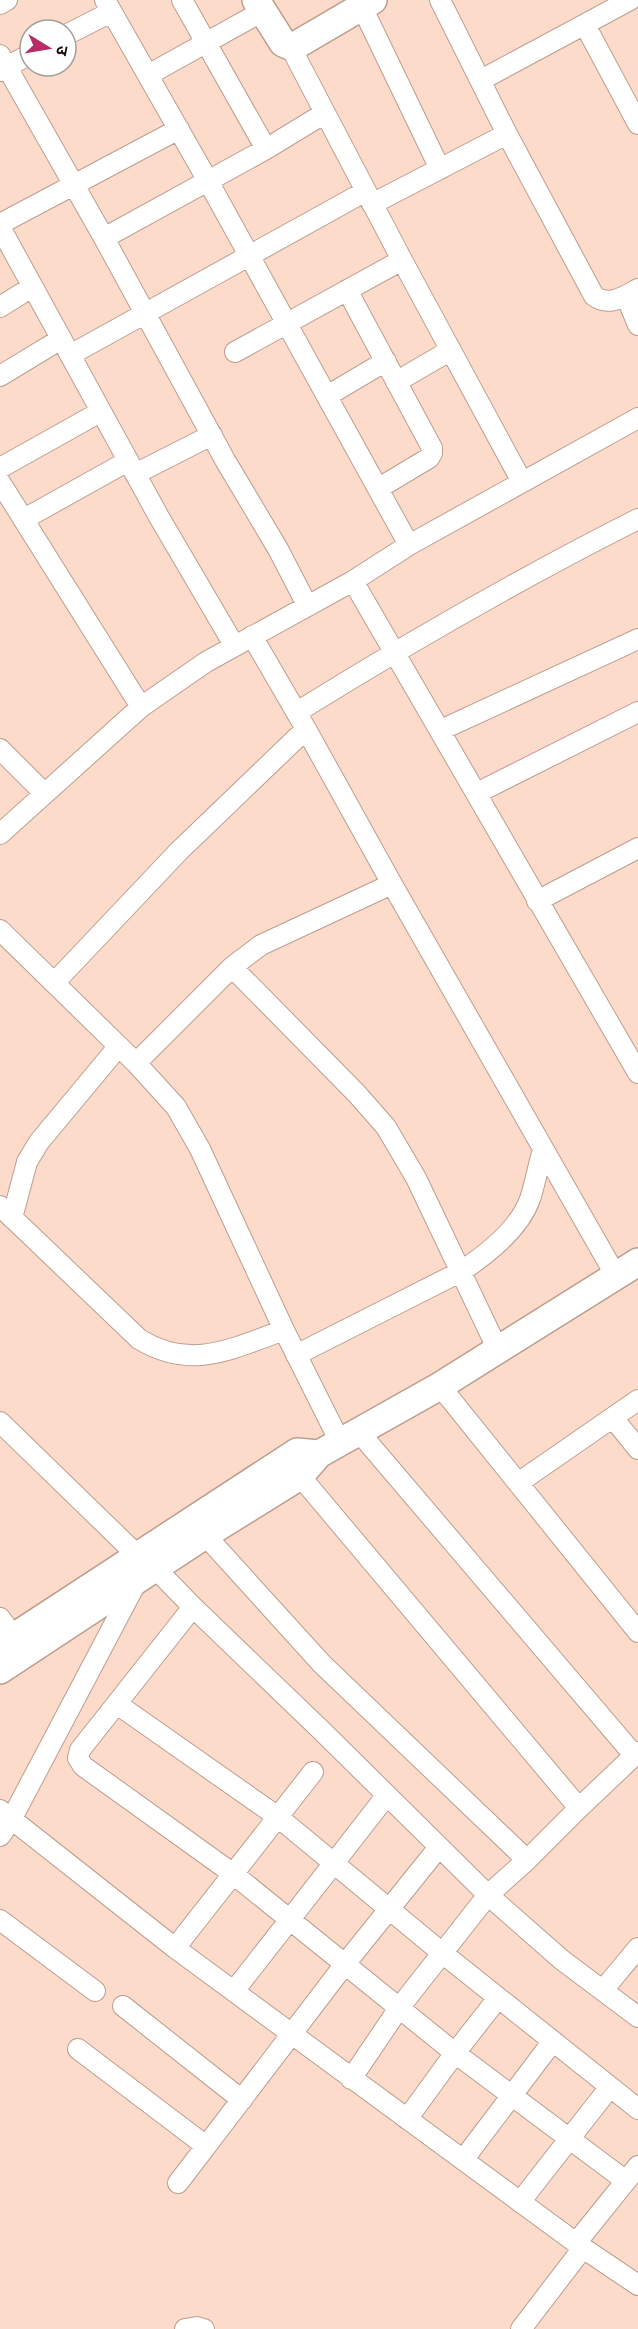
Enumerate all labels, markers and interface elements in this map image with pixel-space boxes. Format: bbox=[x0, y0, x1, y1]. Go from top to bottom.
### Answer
north arrow bbox=[18, 18, 78, 78]
text: उ bbox=[51, 44, 73, 58]

